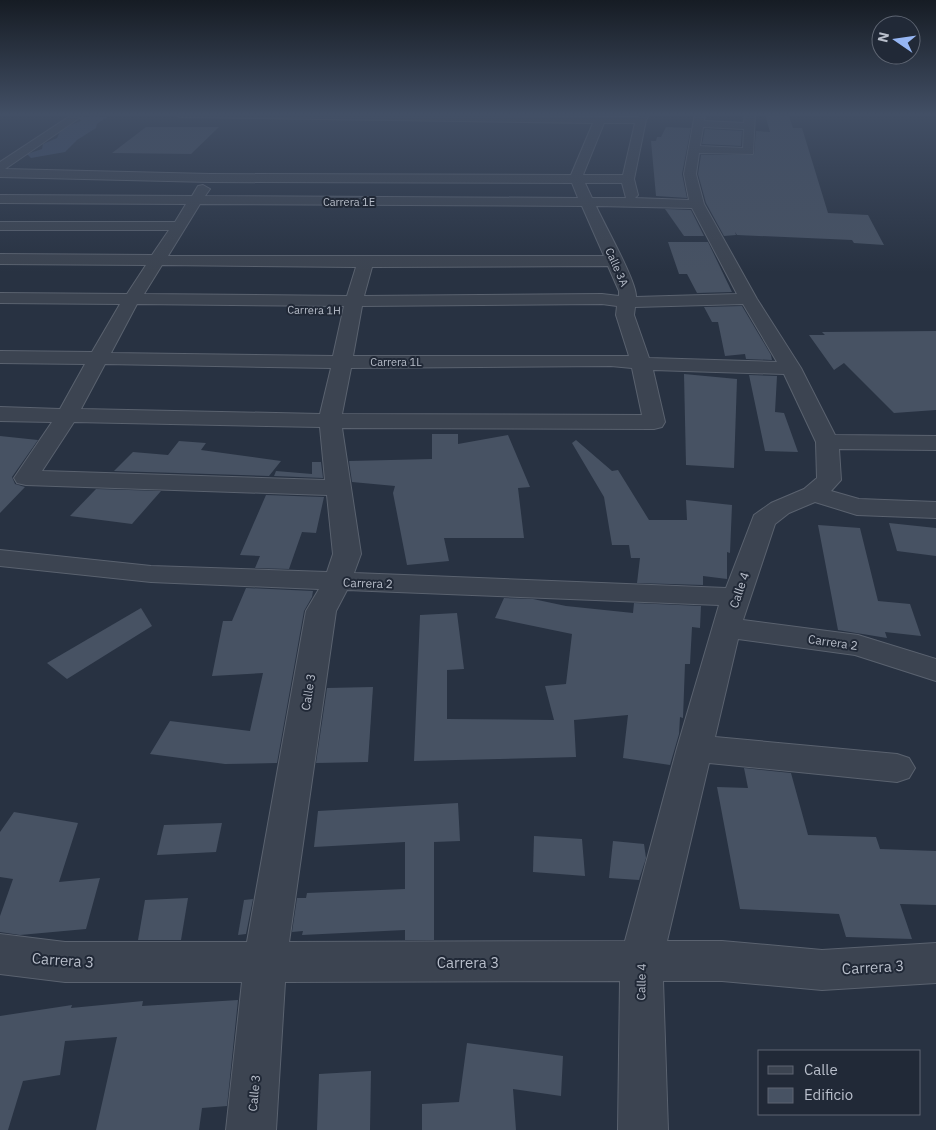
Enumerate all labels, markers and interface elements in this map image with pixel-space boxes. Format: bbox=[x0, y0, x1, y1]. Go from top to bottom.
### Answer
north arrow bbox=[871, 15, 921, 65]
text: N bbox=[873, 30, 893, 44]
street label: Carrera 1E bbox=[323, 195, 375, 209]
street label: Calle 3A bbox=[602, 245, 632, 289]
street label: Carrera 1H bbox=[287, 303, 341, 317]
street label: Carrera 1L bbox=[370, 355, 422, 369]
street label: Calle 4 bbox=[726, 570, 752, 610]
street label: Carrera 2 bbox=[343, 575, 393, 591]
street label: Carrera 2 bbox=[807, 631, 859, 653]
street label: Calle 3 bbox=[298, 673, 318, 711]
street label: Carrera 3 bbox=[31, 948, 95, 972]
street label: Carrera 3 bbox=[437, 953, 499, 972]
street label: Carrera 3 bbox=[841, 956, 905, 978]
street label: Calle 4 bbox=[633, 963, 649, 1001]
legend bbox=[758, 1050, 921, 1115]
text: Calle bbox=[804, 1060, 838, 1079]
street label: Calle 3 bbox=[245, 1074, 263, 1112]
text: Edificio bbox=[804, 1085, 853, 1104]

